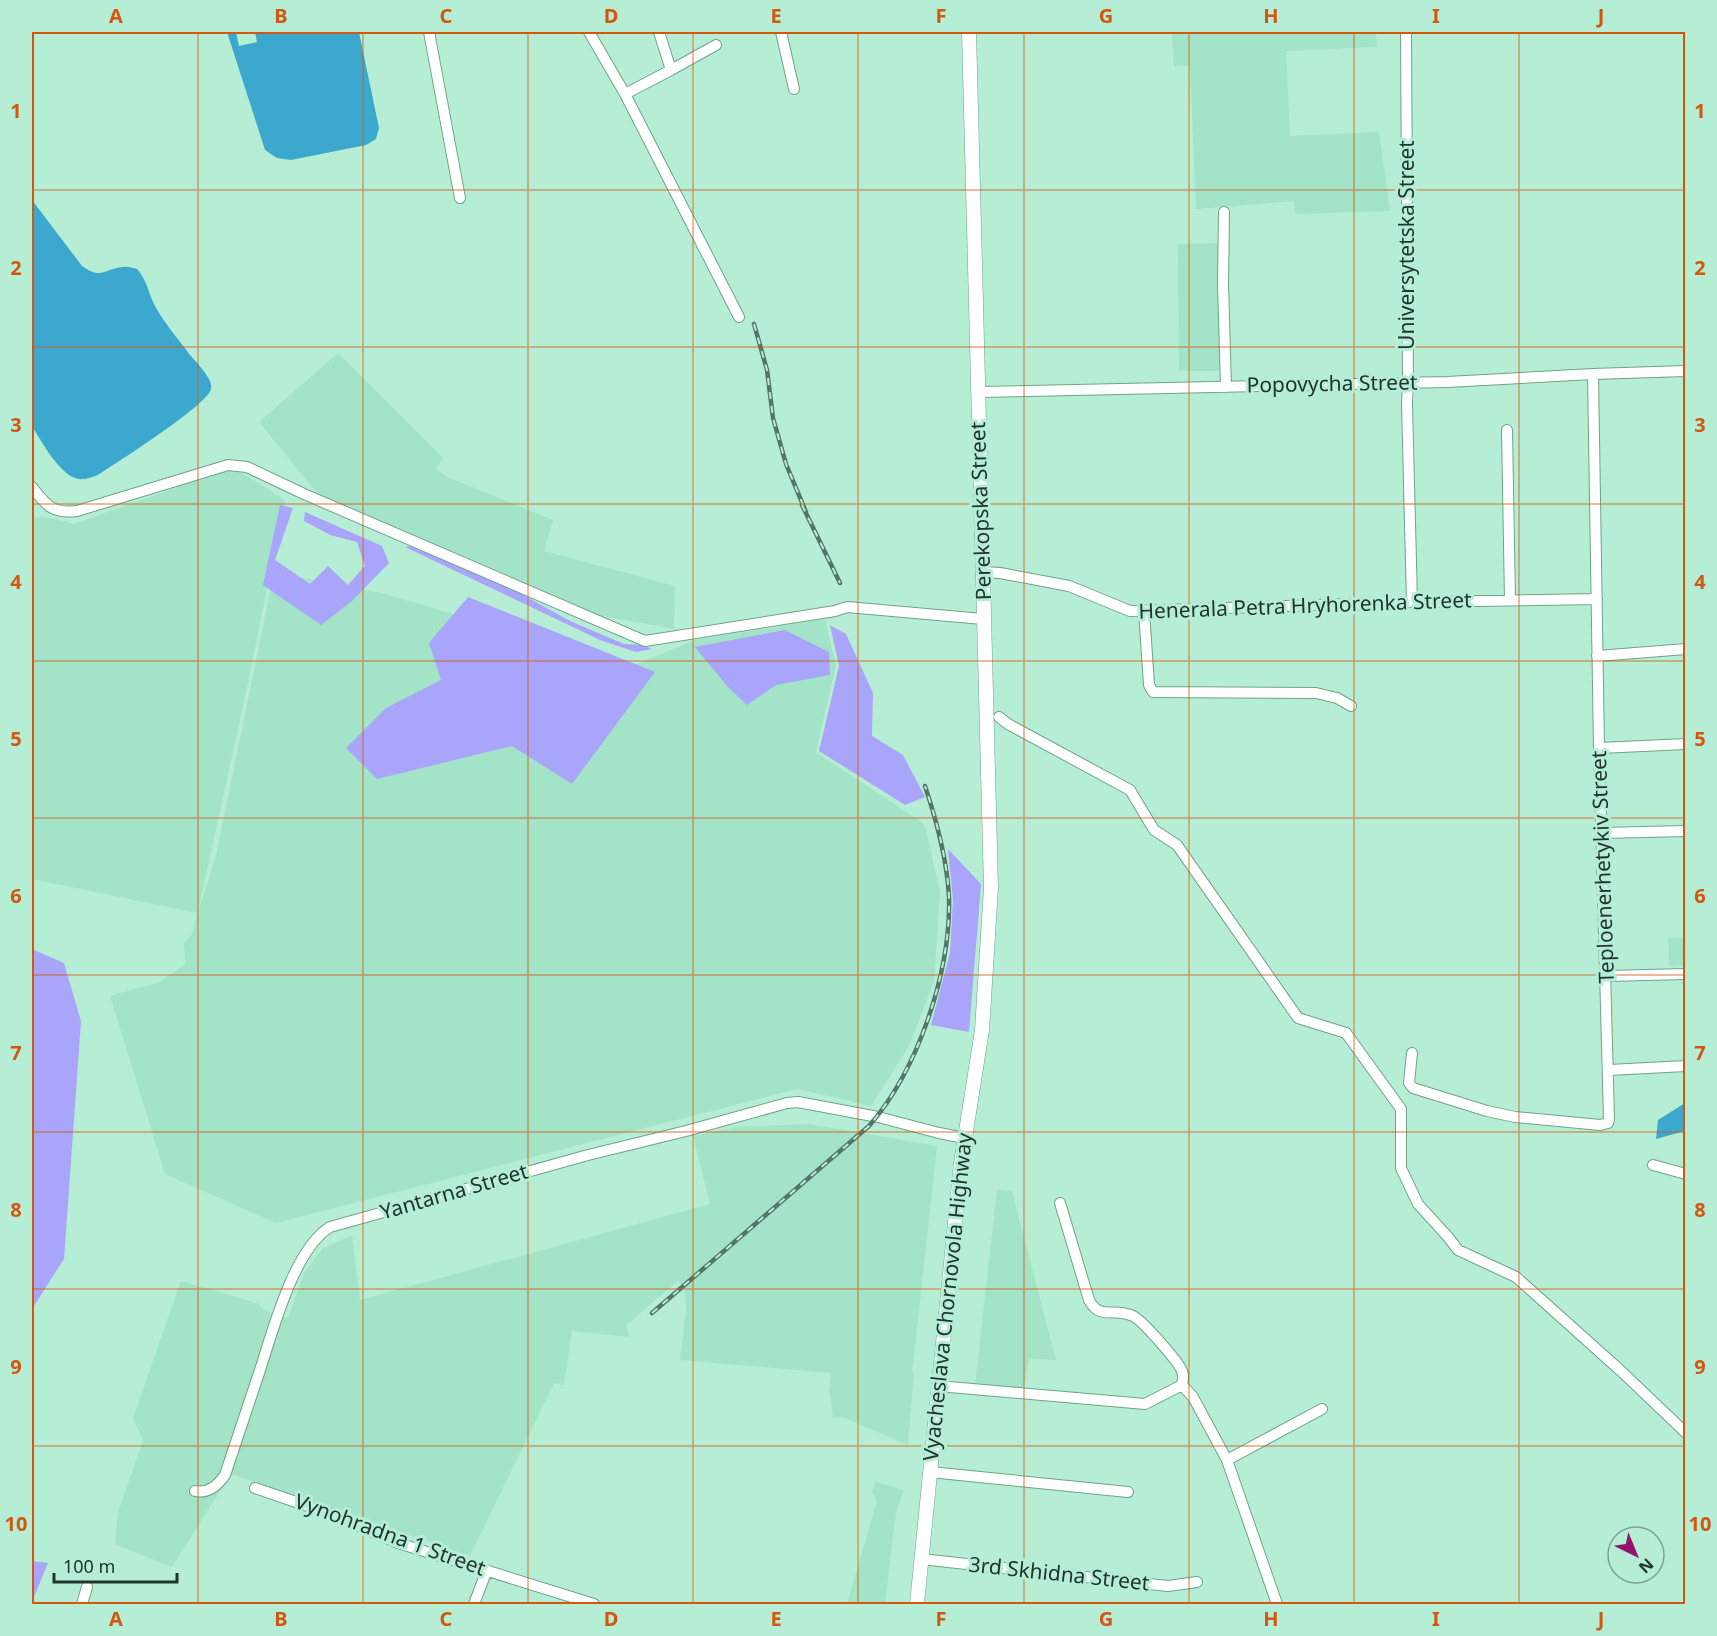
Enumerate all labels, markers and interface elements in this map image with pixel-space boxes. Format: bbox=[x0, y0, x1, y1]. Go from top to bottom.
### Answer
text: A bbox=[109, 2, 123, 29]
text: B bbox=[274, 2, 288, 29]
text: C bbox=[440, 2, 453, 29]
text: D bbox=[604, 2, 618, 29]
text: E bbox=[770, 2, 782, 29]
text: F bbox=[936, 2, 946, 29]
text: G bbox=[1099, 2, 1113, 29]
text: H bbox=[1263, 2, 1279, 29]
text: I bbox=[1432, 2, 1440, 29]
text: J bbox=[1596, 2, 1604, 29]
text: 1 bbox=[10, 97, 22, 124]
text: 1 bbox=[1694, 97, 1706, 124]
street label: Universytetska Street bbox=[1392, 140, 1420, 350]
text: 2 bbox=[10, 254, 22, 281]
text: 2 bbox=[1694, 254, 1706, 281]
street label: Popovycha Street bbox=[1246, 368, 1418, 398]
text: 3 bbox=[10, 411, 22, 438]
text: 3 bbox=[1694, 411, 1706, 438]
street label: Perekopska Street bbox=[963, 421, 997, 601]
text: 4 bbox=[10, 568, 22, 595]
text: 4 bbox=[1694, 568, 1706, 595]
street label: Henerala Petra Hryhorenka Street bbox=[1138, 585, 1472, 625]
text: 5 bbox=[10, 725, 22, 752]
text: 5 bbox=[1694, 725, 1706, 752]
street label: Teploenerhetykiv Street bbox=[1584, 750, 1620, 984]
text: 6 bbox=[10, 882, 22, 909]
text: 6 bbox=[1694, 882, 1706, 909]
text: 7 bbox=[10, 1039, 22, 1066]
text: 7 bbox=[1694, 1039, 1706, 1066]
street label: Vyacheslava Chornovola Highway bbox=[916, 1131, 978, 1462]
street label: Yantarna Street bbox=[377, 1156, 531, 1226]
text: 8 bbox=[10, 1196, 22, 1223]
text: 8 bbox=[1694, 1196, 1706, 1223]
text: 9 bbox=[10, 1353, 22, 1380]
text: 9 bbox=[1694, 1353, 1706, 1380]
street label: Vynohradna 1 Street bbox=[291, 1486, 490, 1582]
text: 10 bbox=[5, 1510, 27, 1537]
text: 10 bbox=[1689, 1510, 1711, 1537]
north arrow bbox=[1606, 1525, 1666, 1585]
scale bar bbox=[54, 1546, 177, 1584]
street label: 3rd Skhidna Street bbox=[967, 1550, 1151, 1596]
text: N bbox=[1634, 1553, 1658, 1578]
text: 100 m bbox=[63, 1554, 115, 1578]
text: A bbox=[109, 1605, 123, 1632]
text: B bbox=[274, 1605, 288, 1632]
text: C bbox=[440, 1605, 453, 1632]
text: D bbox=[604, 1605, 618, 1632]
text: E bbox=[770, 1605, 782, 1632]
text: F bbox=[936, 1605, 946, 1632]
text: G bbox=[1099, 1605, 1113, 1632]
text: H bbox=[1263, 1605, 1279, 1632]
text: I bbox=[1432, 1605, 1440, 1632]
text: J bbox=[1596, 1605, 1604, 1632]

